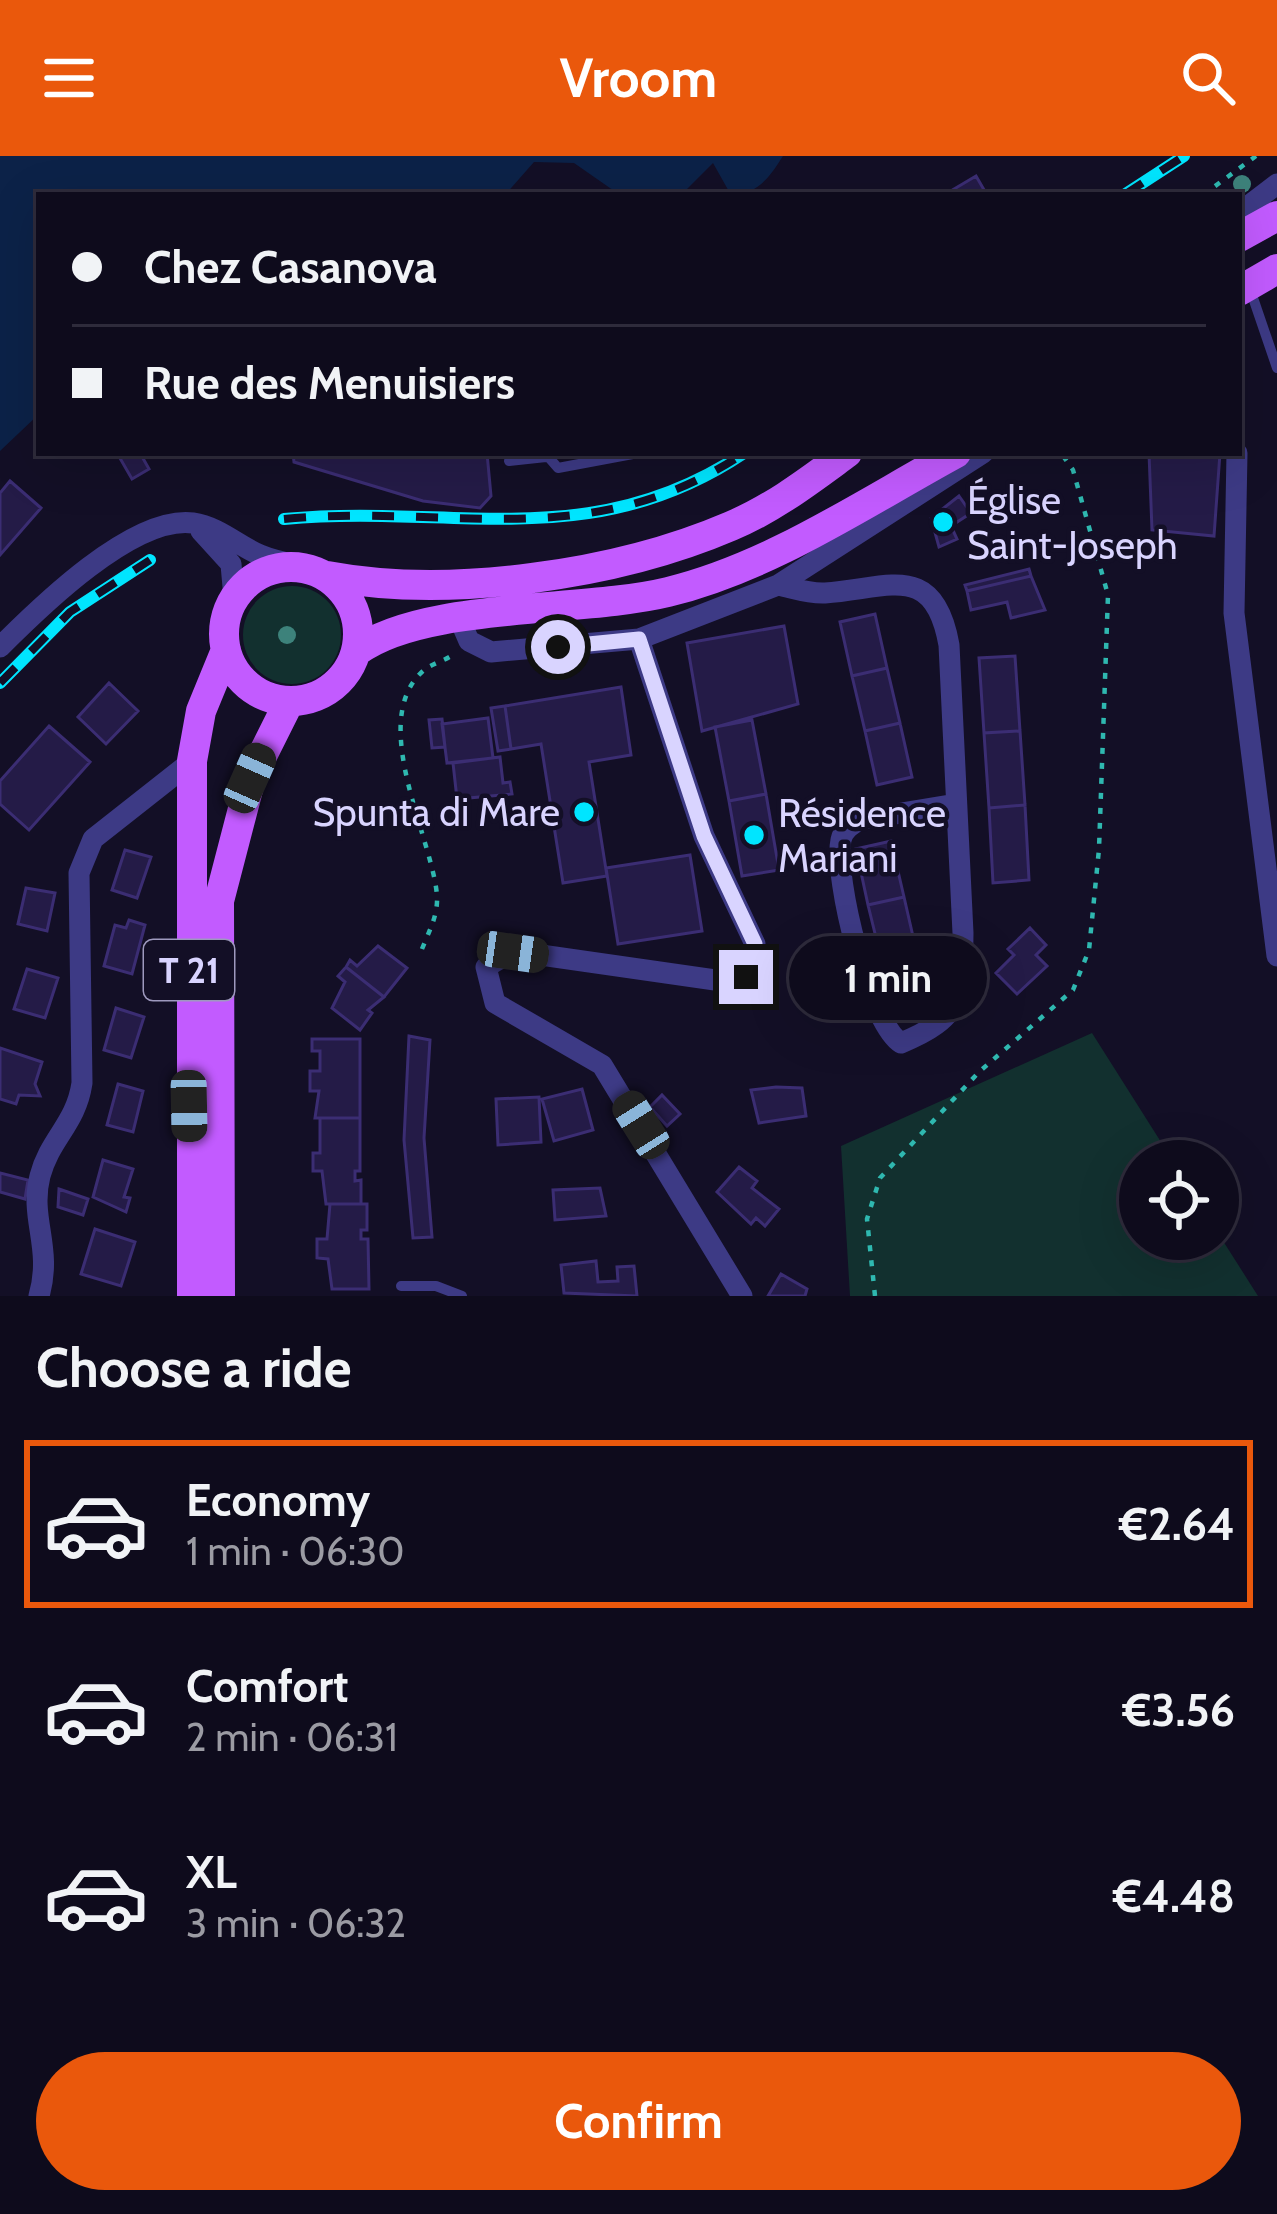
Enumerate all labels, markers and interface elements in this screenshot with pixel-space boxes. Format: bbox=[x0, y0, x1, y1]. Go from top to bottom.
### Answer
icon: menu bbox=[36, 45, 102, 111]
text: Vroom bbox=[560, 45, 717, 111]
icon: search bbox=[1175, 45, 1241, 111]
text: Chez Casanova bbox=[144, 240, 437, 294]
text: Rue des Menuisiers bbox=[144, 356, 515, 410]
place label: Église Saint-Joseph bbox=[967, 476, 1178, 569]
marker: Église Saint-Joseph bbox=[930, 509, 956, 535]
route start bbox=[531, 620, 585, 674]
car bbox=[219, 738, 281, 818]
place label: Spunta di Mare bbox=[313, 788, 560, 836]
place label: Résidence Mariani bbox=[778, 789, 946, 882]
marker: Spunta di Mare bbox=[571, 799, 597, 825]
marker: Résidence Mariani bbox=[741, 822, 767, 848]
car bbox=[475, 929, 551, 975]
callout: 1 min bbox=[788, 935, 986, 1019]
road number: T 21 bbox=[144, 940, 234, 1000]
route end bbox=[719, 950, 773, 1004]
text: 1 min bbox=[844, 954, 932, 1002]
car bbox=[170, 1070, 208, 1142]
car bbox=[607, 1085, 675, 1165]
map controls bbox=[1119, 1140, 1239, 1260]
button: locate bbox=[1119, 1140, 1239, 1260]
text: Choose a ride bbox=[36, 1335, 351, 1401]
icon: car bbox=[42, 1470, 150, 1578]
text: Economy bbox=[186, 1473, 370, 1527]
text: €2.64 bbox=[1119, 1497, 1235, 1551]
text: 1 min · 06:30 bbox=[186, 1527, 404, 1575]
icon: car bbox=[42, 1656, 150, 1764]
text: Comfort bbox=[186, 1659, 349, 1713]
text: €3.56 bbox=[1122, 1683, 1235, 1737]
text: 2 min · 06:31 bbox=[186, 1713, 398, 1761]
icon: car bbox=[42, 1842, 150, 1950]
text: XL bbox=[186, 1845, 237, 1899]
text: €4.48 bbox=[1113, 1869, 1235, 1923]
text: 3 min · 06:32 bbox=[186, 1899, 406, 1947]
button: Confirm bbox=[36, 2052, 1241, 2190]

